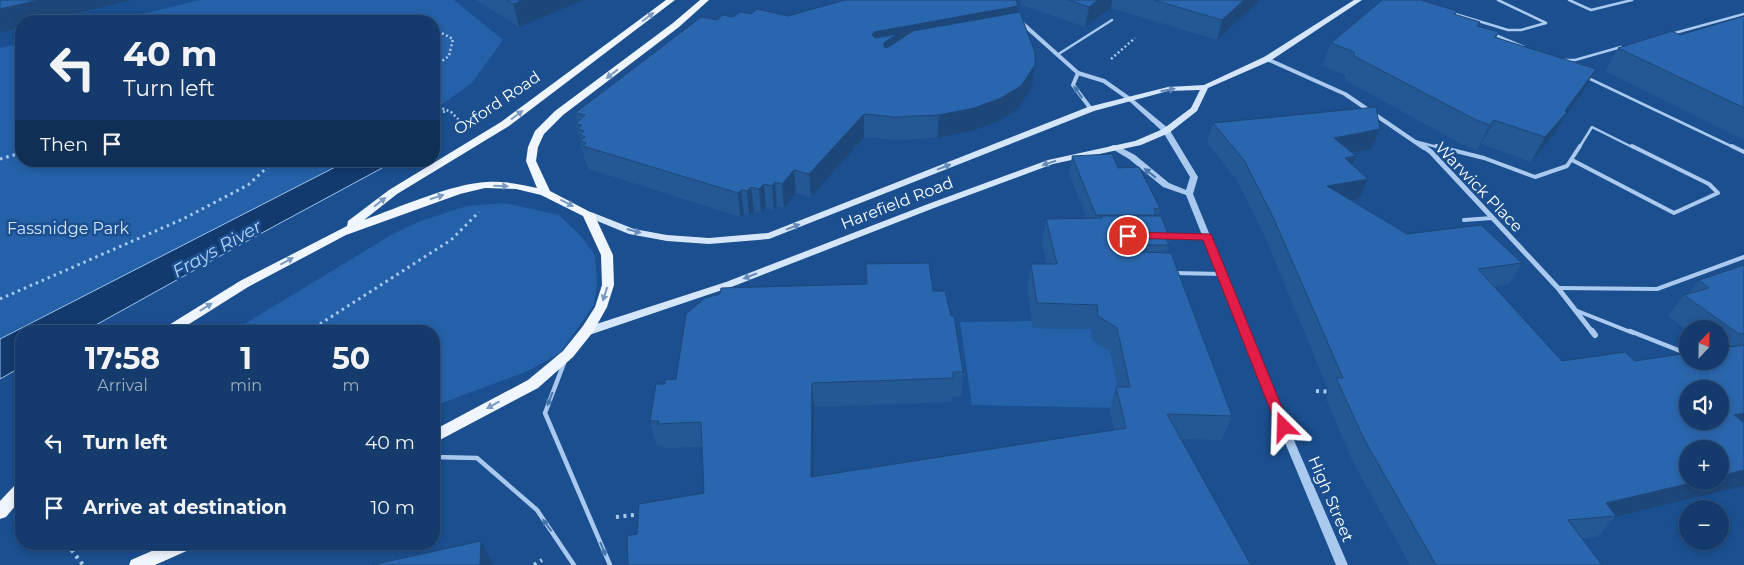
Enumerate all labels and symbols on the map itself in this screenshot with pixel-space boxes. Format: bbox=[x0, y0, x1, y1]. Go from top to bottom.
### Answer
one-way arrow bbox=[641, 12, 654, 22]
street label: Oxford Road bbox=[450, 67, 544, 139]
one-way arrow bbox=[606, 68, 619, 79]
one-way arrow bbox=[1073, 86, 1084, 99]
one-way arrow bbox=[1160, 86, 1176, 94]
one-way arrow bbox=[510, 109, 523, 120]
street label: Warwick Place bbox=[1431, 138, 1527, 236]
one-way arrow bbox=[1041, 160, 1056, 168]
one-way arrow bbox=[937, 163, 952, 170]
one-way arrow bbox=[1143, 168, 1157, 178]
street label: Harefield Road bbox=[838, 173, 956, 233]
one-way arrow bbox=[494, 182, 510, 190]
one-way arrow bbox=[430, 193, 445, 201]
one-way arrow bbox=[373, 196, 386, 207]
one-way arrow bbox=[560, 199, 574, 207]
water label: Frays River bbox=[168, 215, 266, 283]
pin bbox=[1107, 215, 1149, 257]
park label: Fassnidge Park bbox=[7, 219, 130, 238]
one-way arrow bbox=[786, 222, 800, 230]
one-way arrow bbox=[626, 228, 641, 236]
one-way arrow bbox=[279, 257, 294, 265]
one-way arrow bbox=[742, 273, 757, 280]
one-way arrow bbox=[601, 286, 609, 301]
one-way arrow bbox=[200, 302, 213, 312]
north arrow bbox=[1679, 320, 1729, 370]
one-way arrow bbox=[546, 392, 554, 407]
position arrow bbox=[1257, 400, 1309, 452]
one-way arrow bbox=[486, 401, 501, 409]
street label: High Street bbox=[1304, 453, 1358, 545]
one-way arrow bbox=[542, 518, 552, 531]
one-way arrow bbox=[599, 542, 607, 557]

